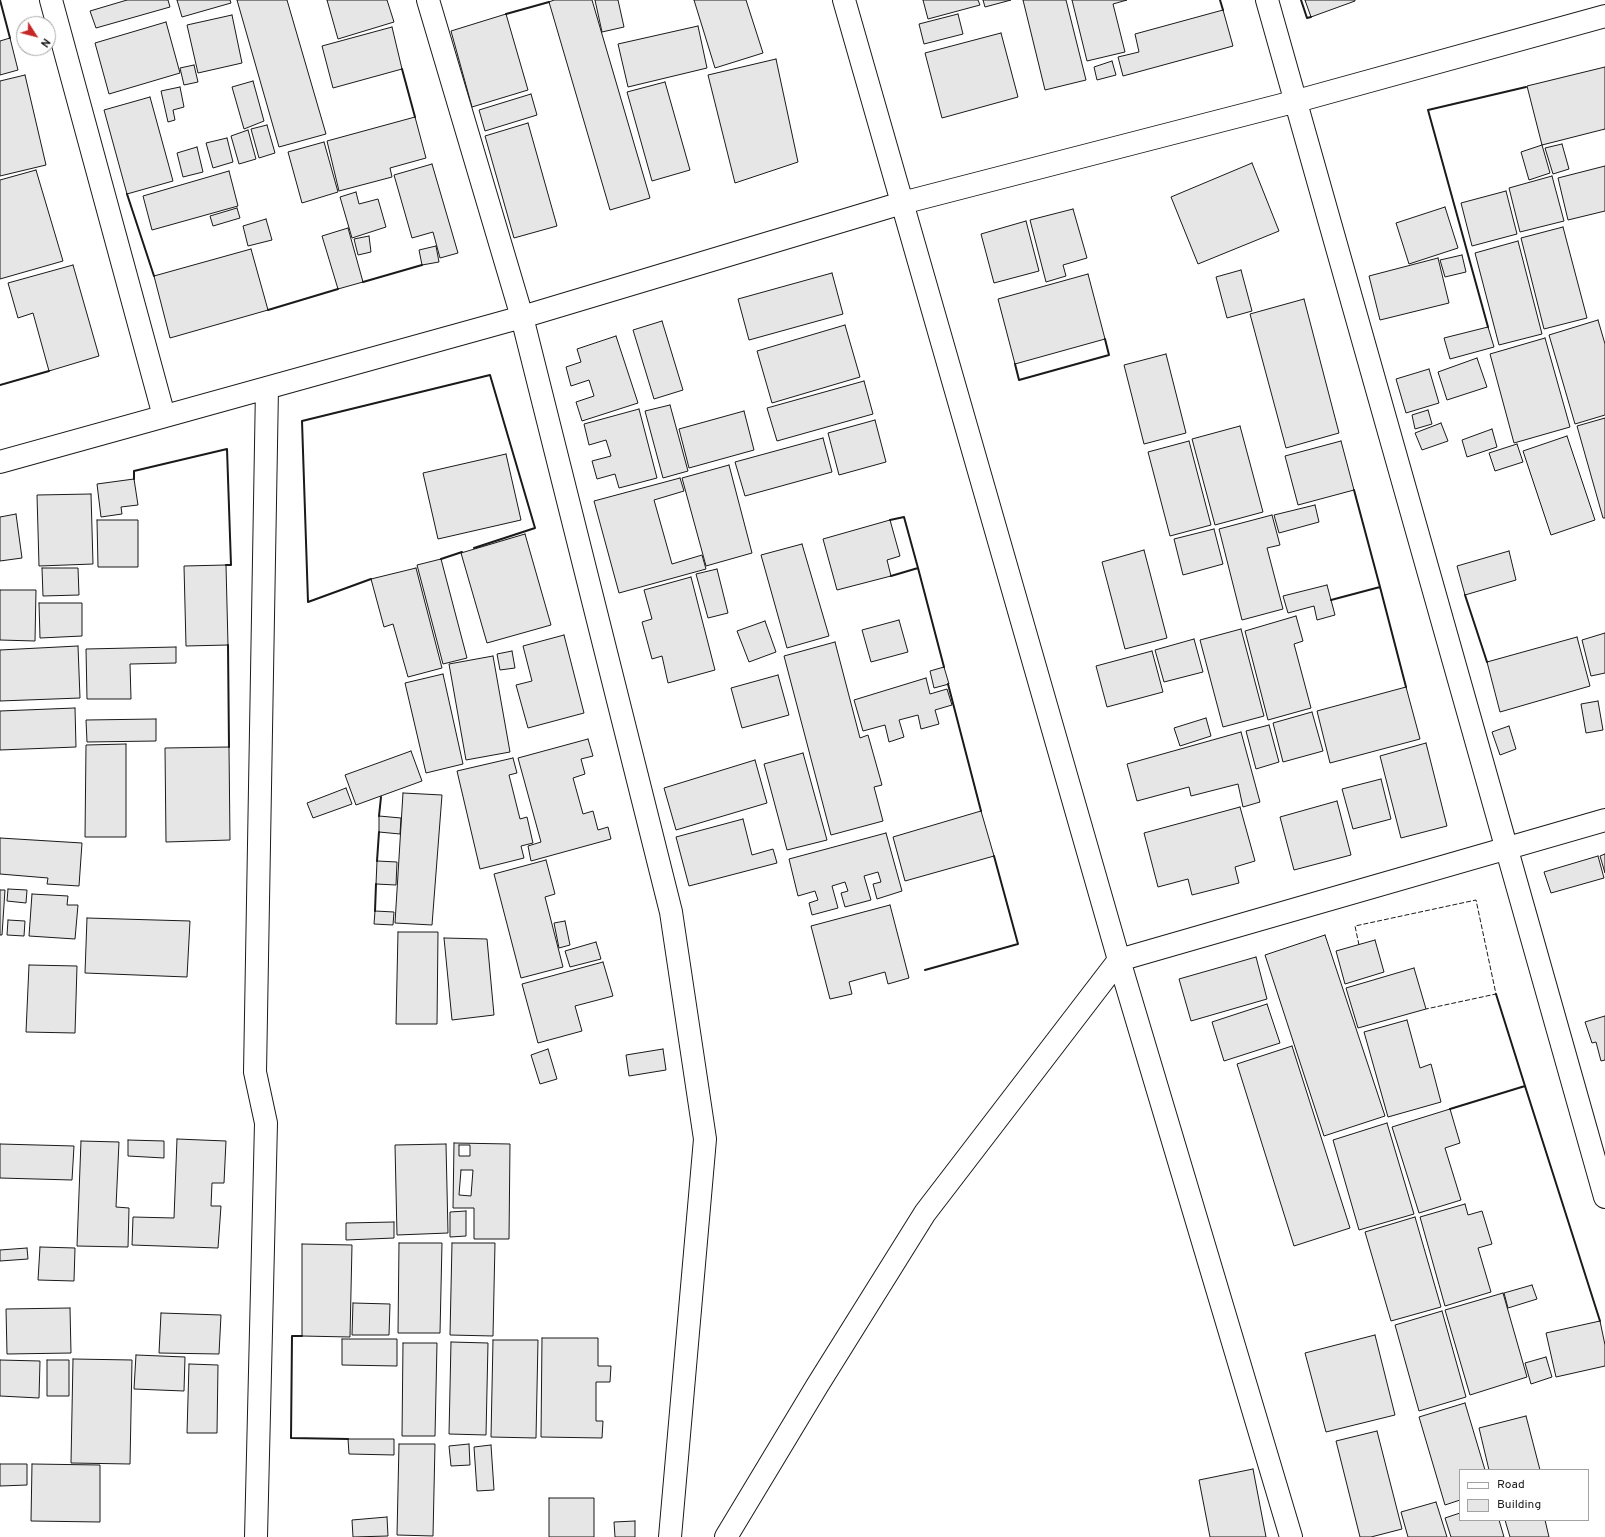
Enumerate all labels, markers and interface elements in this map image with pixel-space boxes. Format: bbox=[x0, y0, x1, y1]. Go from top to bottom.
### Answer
north arrow bbox=[16, 16, 56, 56]
text: N bbox=[37, 35, 53, 50]
legend bbox=[1459, 1469, 1589, 1521]
text: Road bbox=[1497, 1477, 1525, 1493]
text: Building bbox=[1497, 1497, 1541, 1513]

